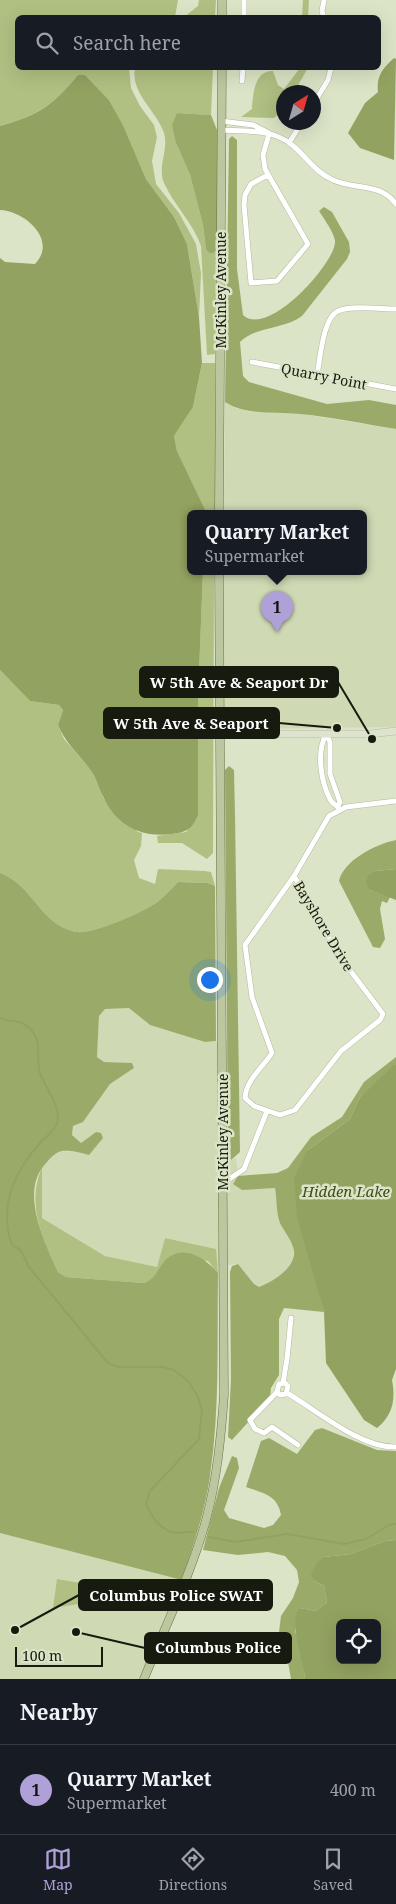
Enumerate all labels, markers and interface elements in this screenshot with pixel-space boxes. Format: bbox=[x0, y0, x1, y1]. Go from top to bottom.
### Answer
search box bbox=[15, 15, 381, 70]
icon: search bbox=[33, 29, 61, 57]
text: Search here bbox=[73, 30, 181, 56]
north arrow bbox=[276, 85, 321, 130]
street label: McKinley Avenue bbox=[211, 232, 230, 348]
street label: Quarry Point bbox=[280, 358, 369, 394]
popup bbox=[187, 510, 367, 575]
text: Quarry Market bbox=[205, 519, 349, 545]
text: Supermarket bbox=[205, 545, 304, 567]
pin: 1 bbox=[261, 591, 293, 632]
callout: W 5th Ave & Seaport Dr bbox=[140, 667, 338, 697]
text: W 5th Ave & Seaport Dr bbox=[150, 672, 328, 692]
callout: W 5th Ave & Seaport bbox=[104, 708, 279, 738]
text: W 5th Ave & Seaport bbox=[113, 713, 269, 733]
street label: Bayshore Drive bbox=[289, 877, 359, 975]
your location bbox=[197, 967, 223, 993]
street label: McKinley Avenue bbox=[213, 1074, 232, 1190]
water label: Hidden Lake bbox=[301, 1181, 390, 1201]
callout: Columbus Police SWAT bbox=[79, 1580, 272, 1610]
text: Columbus Police SWAT bbox=[89, 1585, 263, 1605]
map controls bbox=[336, 1619, 381, 1664]
button: locate bbox=[336, 1619, 381, 1664]
callout: Columbus Police bbox=[145, 1633, 291, 1663]
text: Columbus Police bbox=[155, 1637, 281, 1657]
scale bar bbox=[15, 1644, 102, 1667]
text: 100 m bbox=[22, 1646, 62, 1665]
text: Nearby bbox=[20, 1698, 98, 1726]
text: Quarry Market bbox=[67, 1766, 212, 1792]
text: 1 bbox=[31, 1779, 41, 1801]
text: 400 m bbox=[330, 1779, 376, 1801]
text: Supermarket bbox=[67, 1792, 167, 1814]
tab: Map bbox=[43, 1845, 73, 1894]
tab: Directions bbox=[159, 1845, 227, 1894]
tab: Saved bbox=[313, 1845, 353, 1894]

